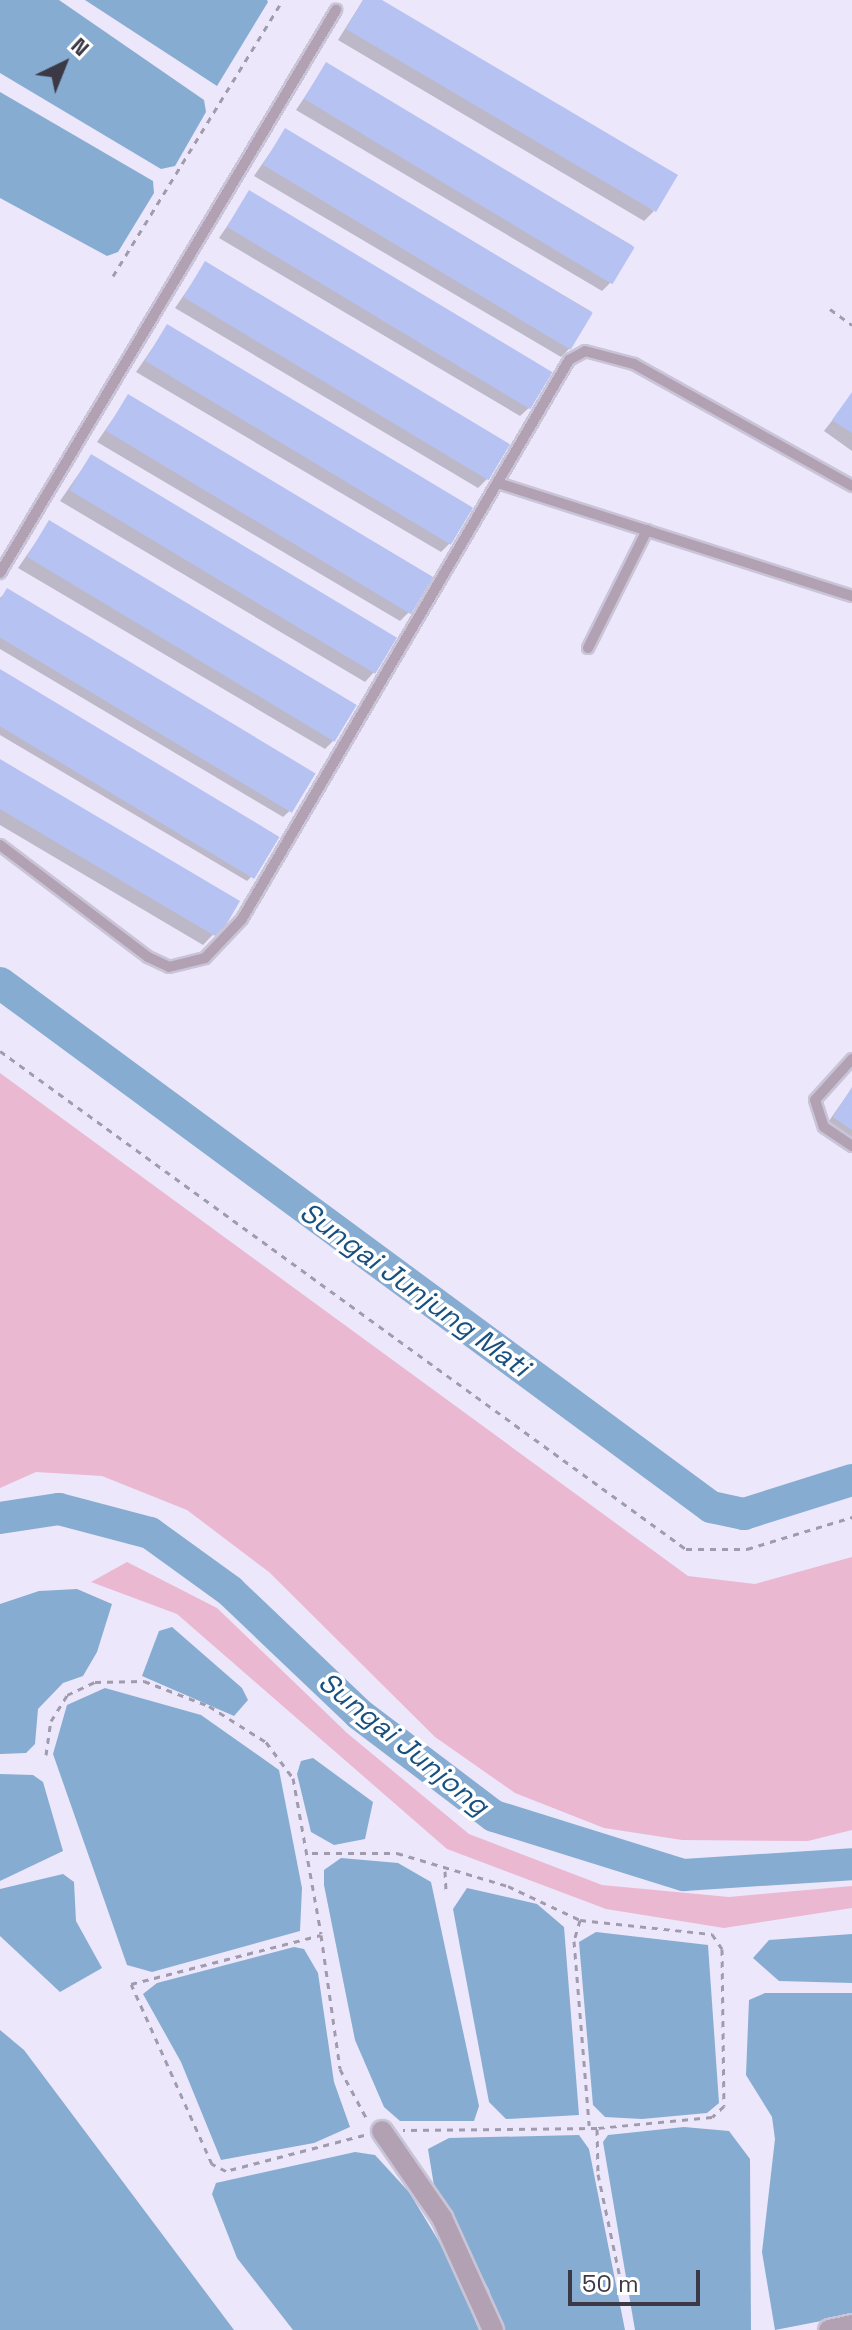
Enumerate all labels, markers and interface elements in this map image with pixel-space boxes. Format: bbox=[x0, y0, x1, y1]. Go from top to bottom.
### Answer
north arrow bbox=[24, 24, 104, 104]
text: N bbox=[65, 31, 95, 62]
water label: Sungai Junjung Mati bbox=[294, 1194, 536, 1384]
water label: Sungai Junjong bbox=[312, 1664, 496, 1822]
scale bar bbox=[572, 2254, 704, 2304]
text: 50 m bbox=[582, 2268, 639, 2299]

